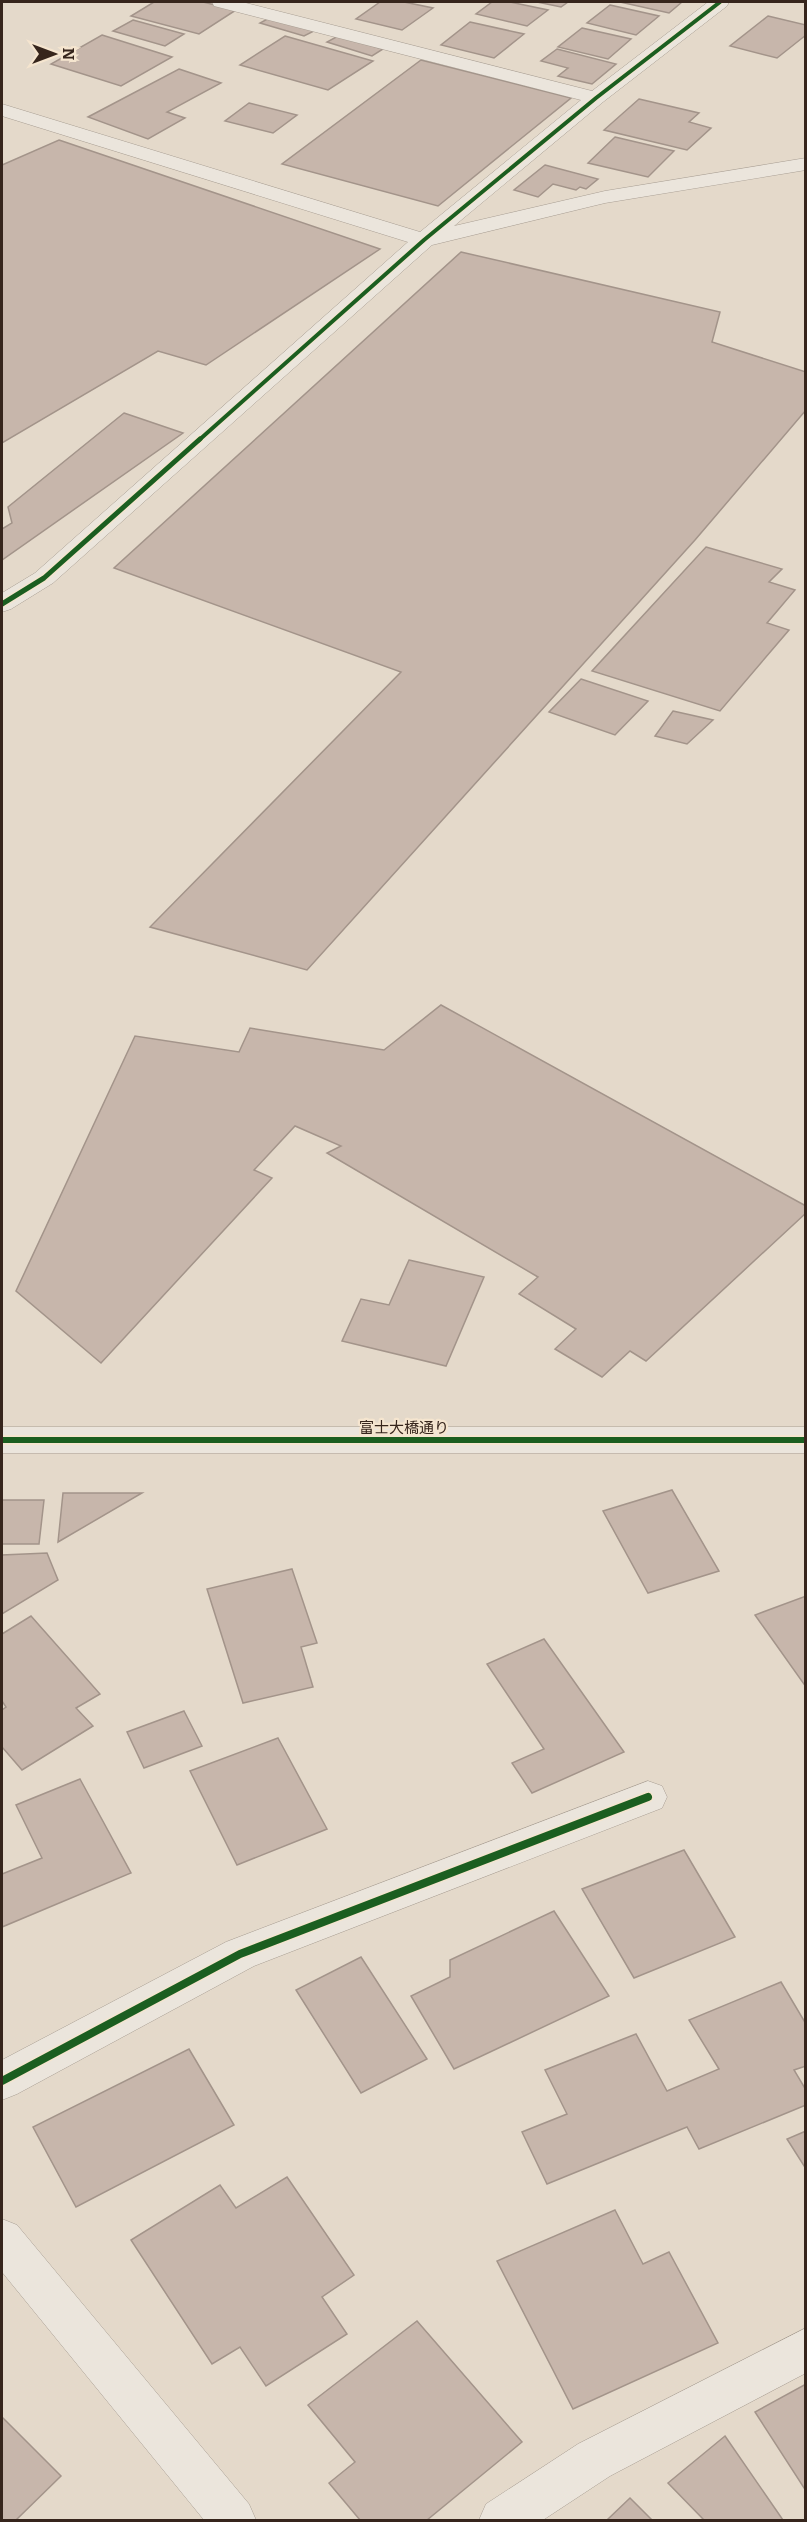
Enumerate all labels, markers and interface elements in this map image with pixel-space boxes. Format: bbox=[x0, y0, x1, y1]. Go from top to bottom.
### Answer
north arrow bbox=[24, 24, 84, 84]
text: N bbox=[59, 48, 78, 60]
street label: 富士大橋通り bbox=[359, 1419, 449, 1437]

